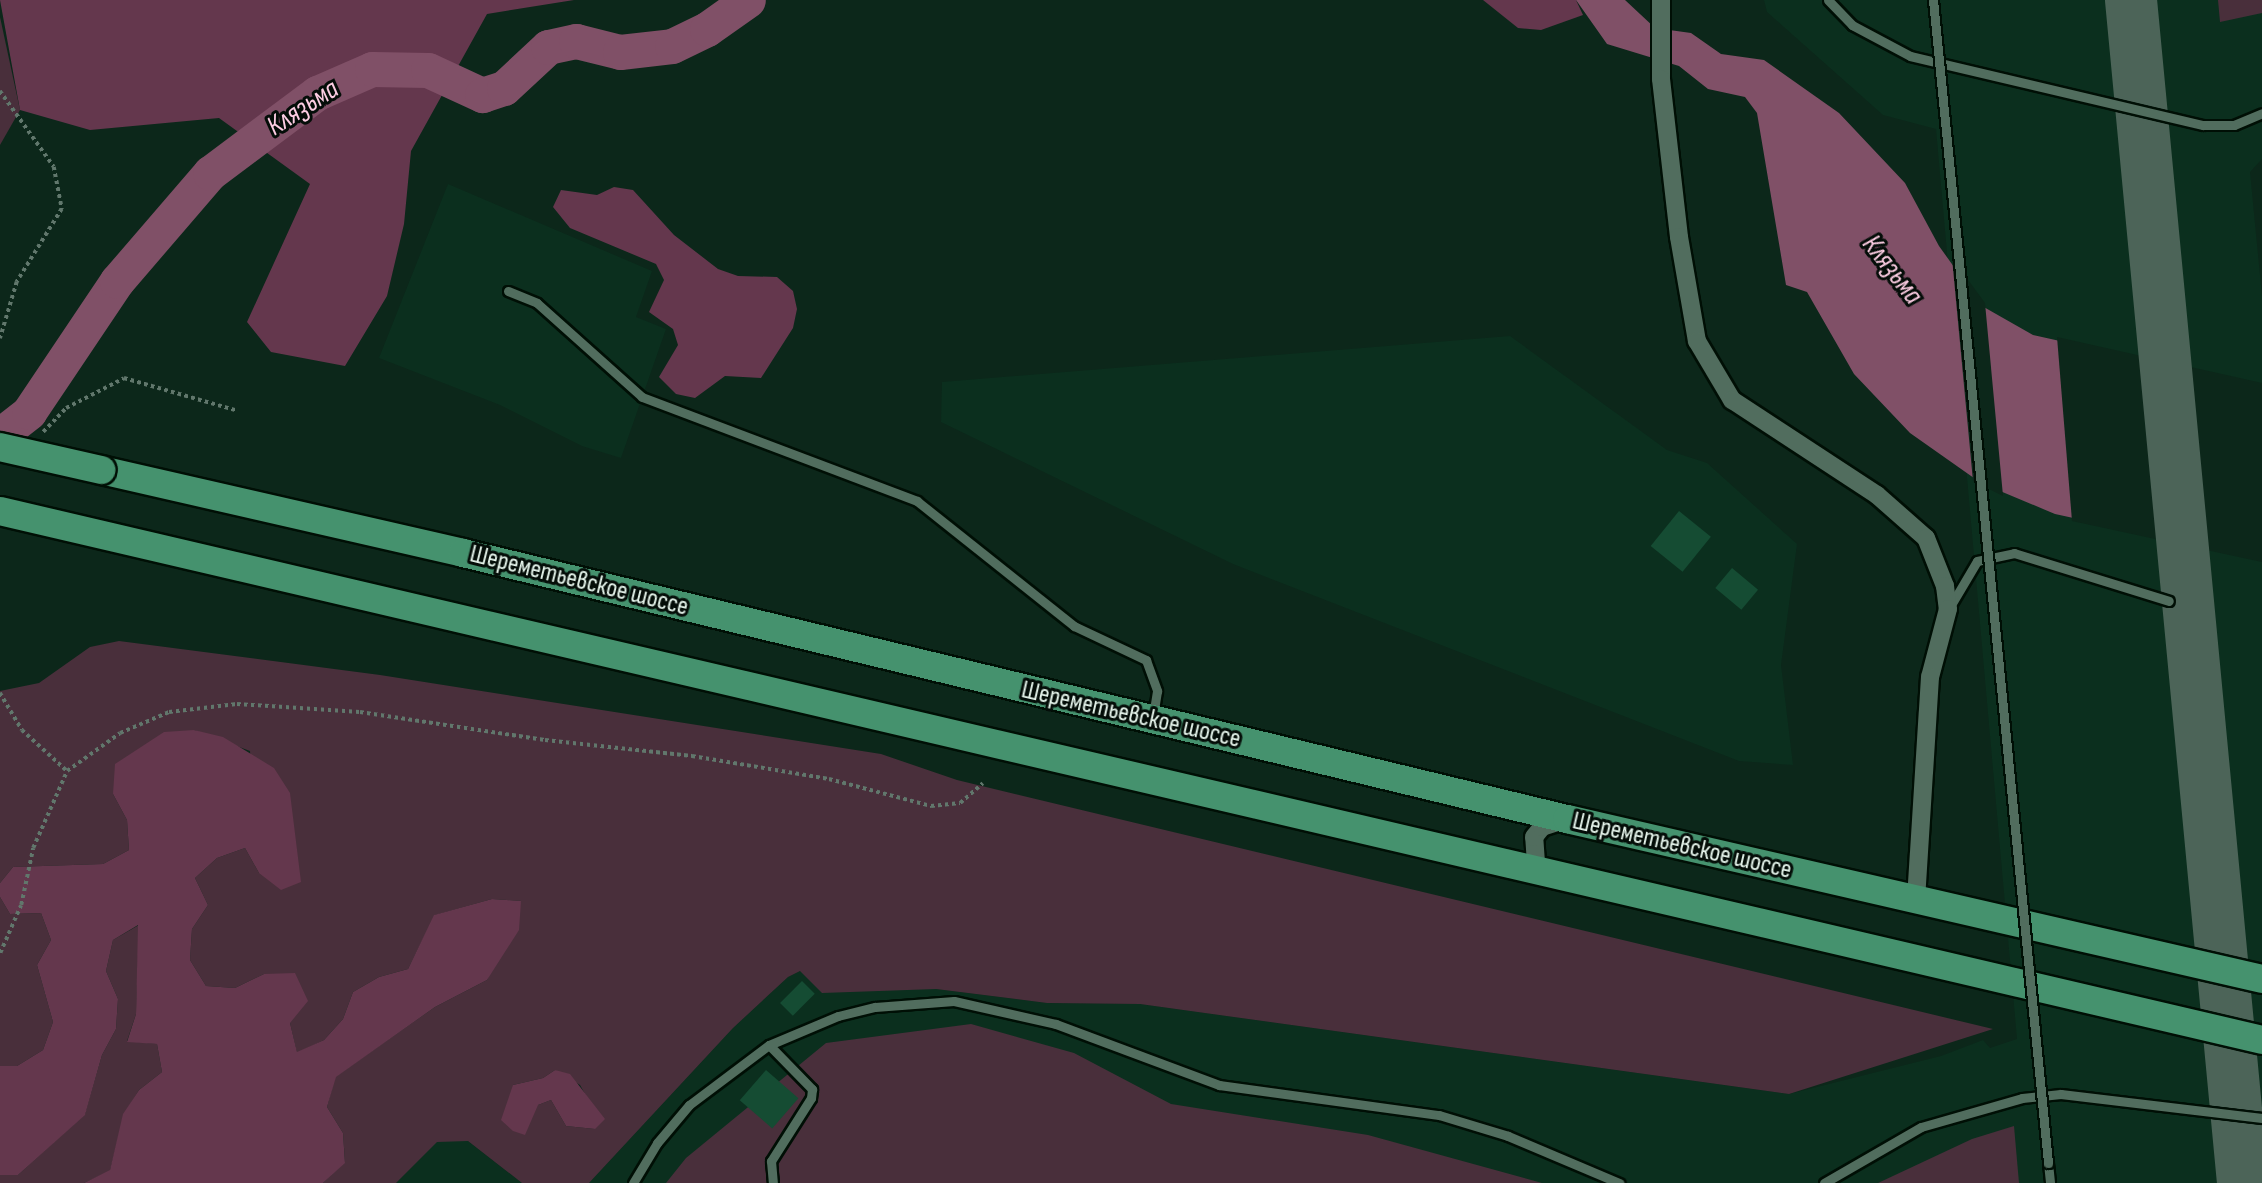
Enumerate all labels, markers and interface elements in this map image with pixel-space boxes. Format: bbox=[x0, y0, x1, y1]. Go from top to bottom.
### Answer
water label: Клязьма bbox=[261, 73, 345, 143]
water label: Клязьма bbox=[1855, 229, 1929, 311]
street label: Шереметьевское шоссе bbox=[467, 539, 691, 623]
street label: Шереметьевское шоссе bbox=[1018, 675, 1244, 755]
street label: Шереметьевское шоссе bbox=[1569, 806, 1795, 886]

